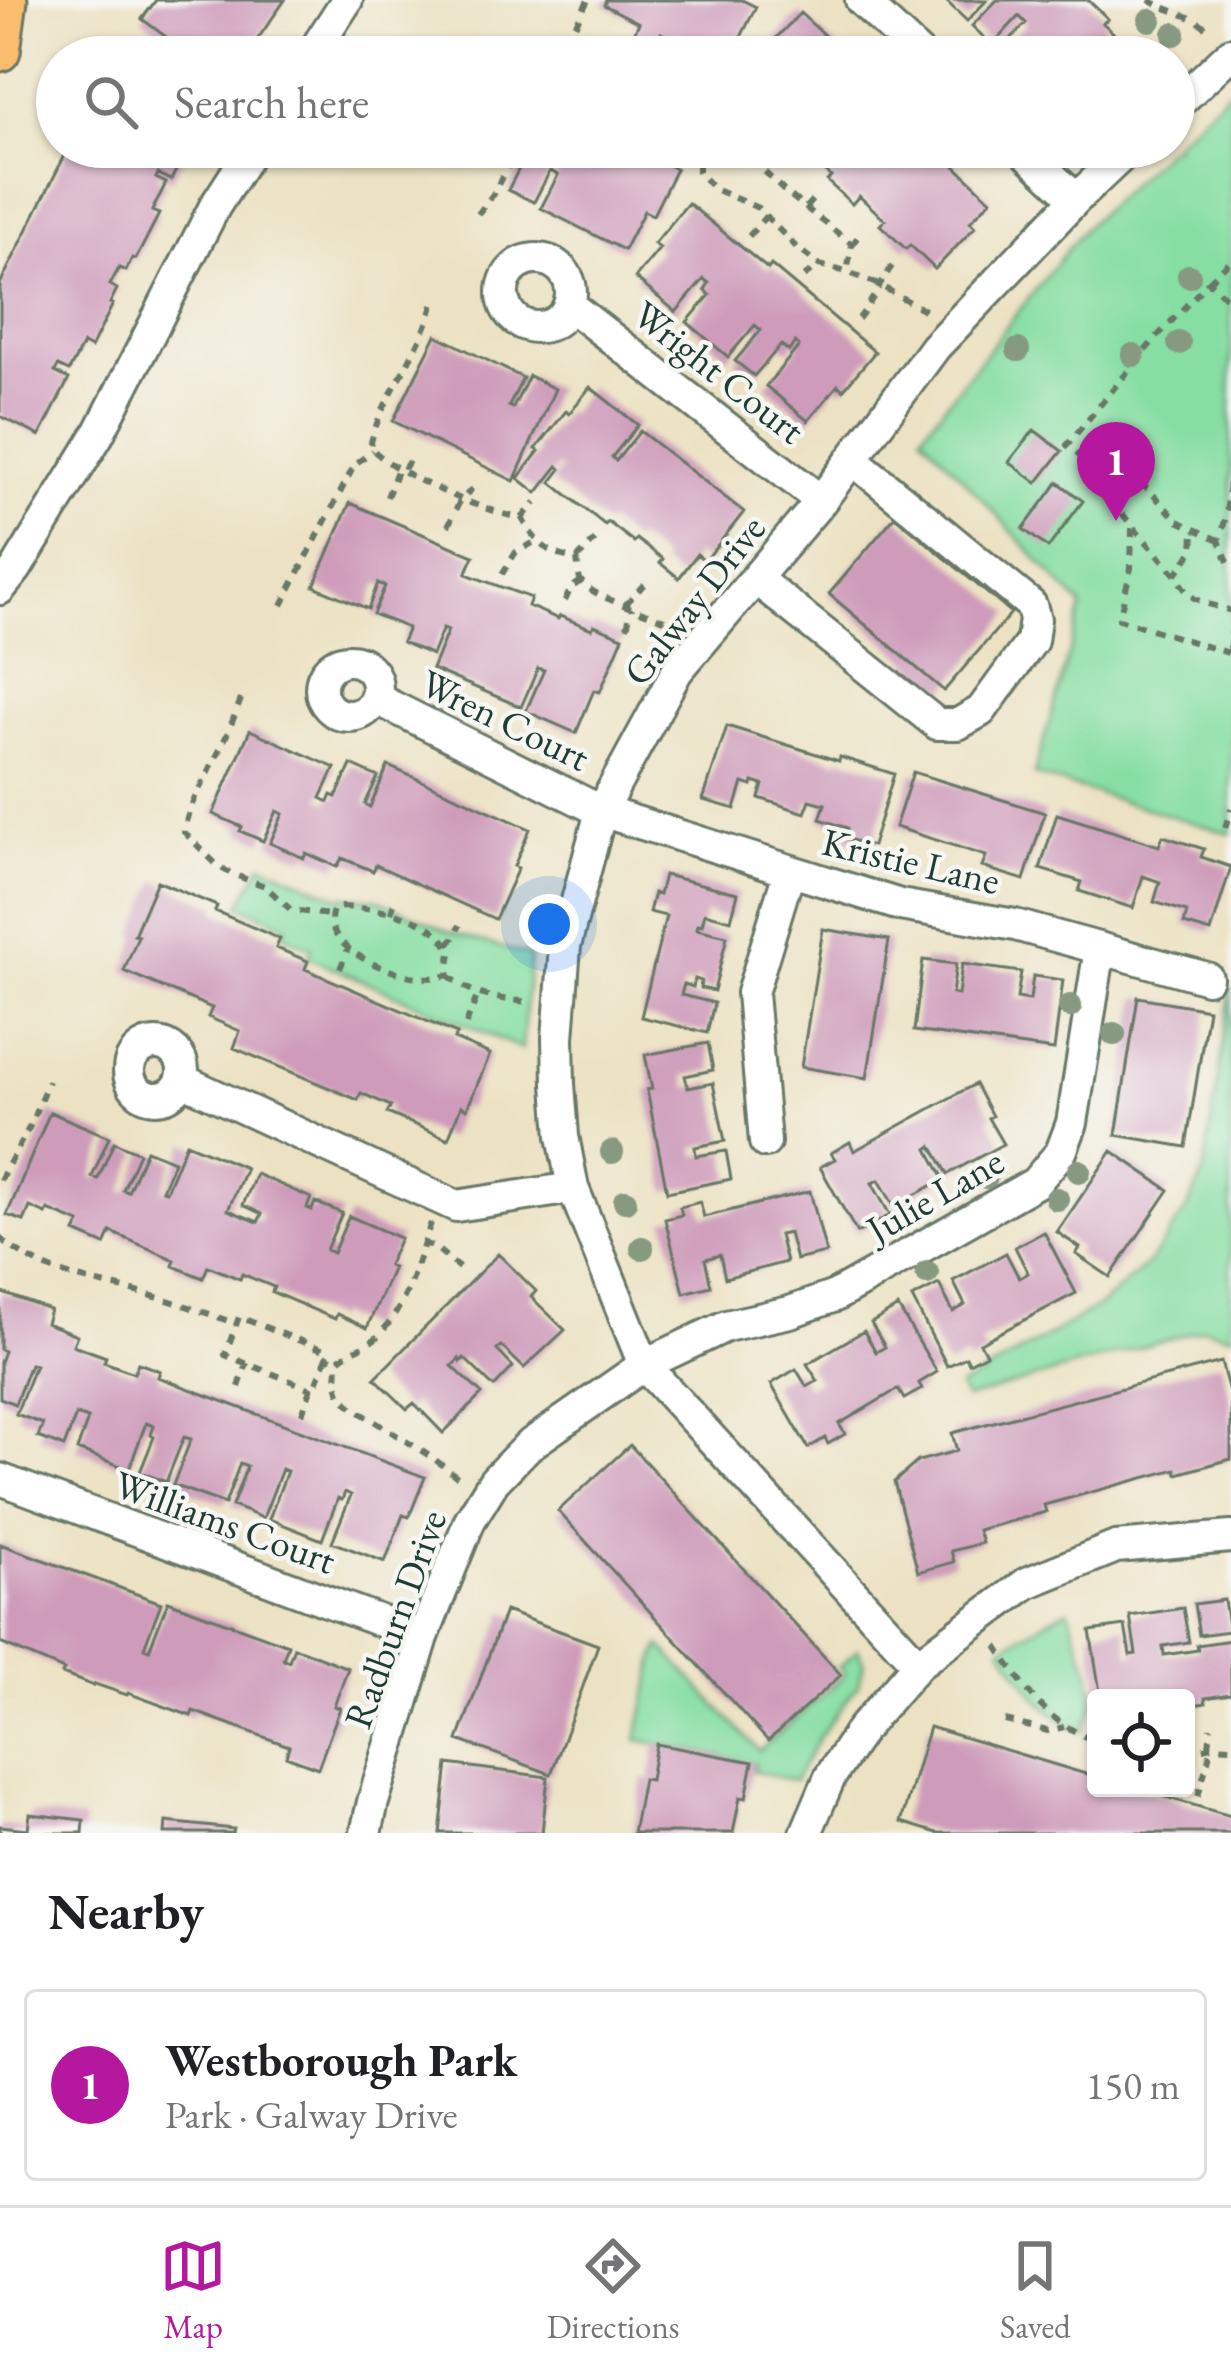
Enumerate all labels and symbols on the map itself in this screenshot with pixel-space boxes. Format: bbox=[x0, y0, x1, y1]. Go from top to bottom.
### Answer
street label: Wright Court bbox=[623, 289, 815, 455]
pin: 1 bbox=[1077, 422, 1155, 521]
street label: Galway Drive bbox=[611, 504, 777, 696]
street label: Wren Court bbox=[412, 657, 598, 783]
street label: Kristie Lane bbox=[817, 816, 1005, 906]
your location bbox=[519, 894, 579, 954]
street label: Julie Lane bbox=[855, 1135, 1013, 1256]
street label: Williams Court bbox=[107, 1458, 343, 1586]
street label: Radburn Drive bbox=[332, 1503, 458, 1735]

